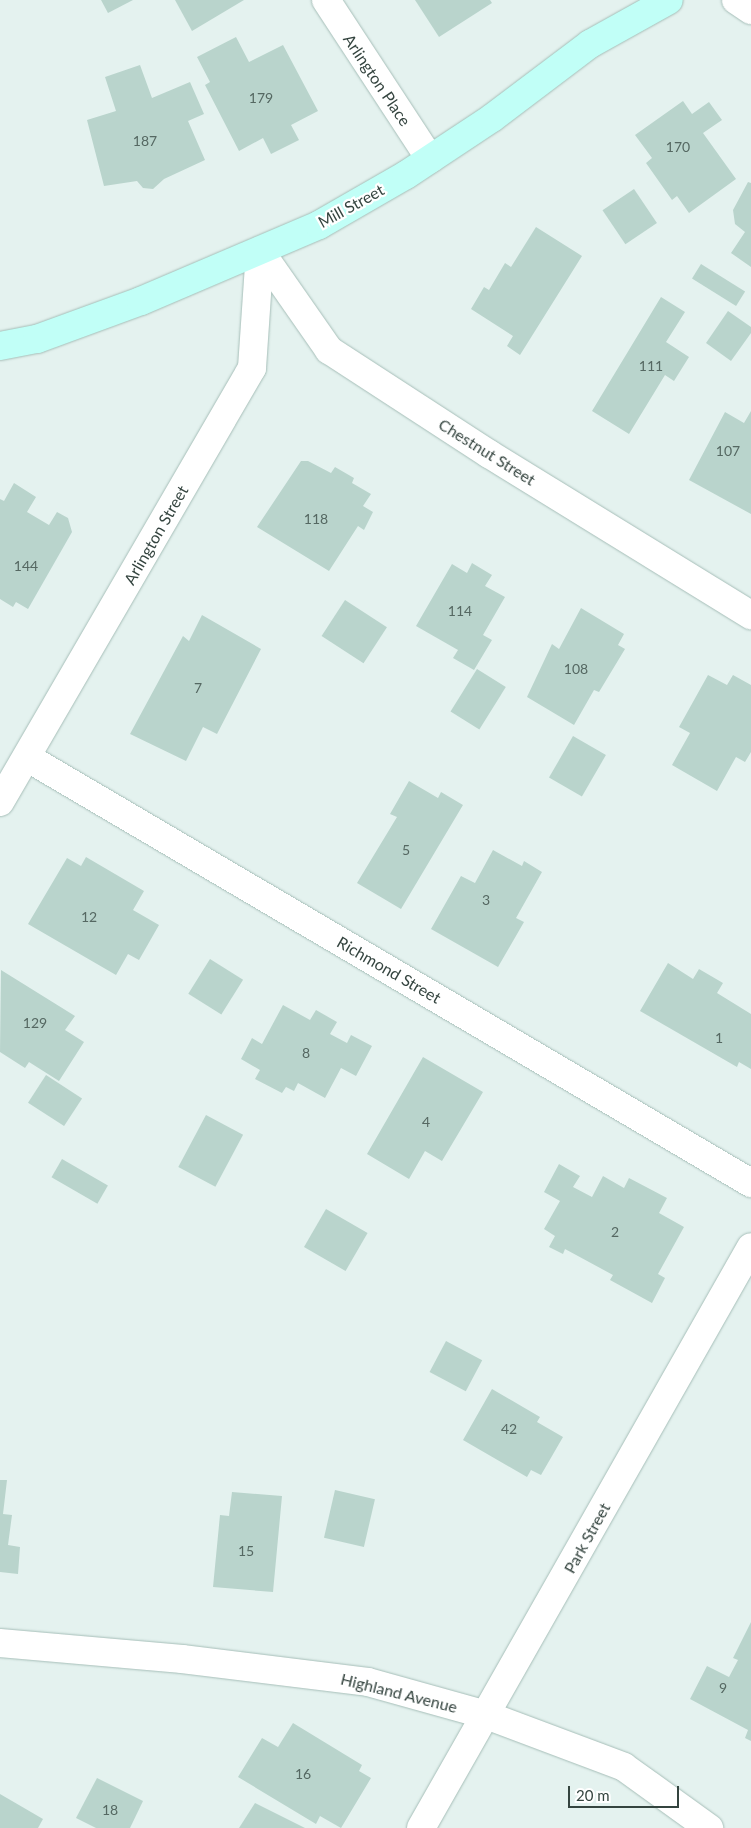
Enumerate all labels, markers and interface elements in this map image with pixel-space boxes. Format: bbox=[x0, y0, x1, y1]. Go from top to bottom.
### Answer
street label: Arlington Place bbox=[339, 30, 415, 130]
house number: 179 bbox=[249, 90, 273, 106]
house number: 187 bbox=[133, 133, 157, 149]
house number: 170 bbox=[666, 139, 690, 155]
street label: Mill Street bbox=[315, 180, 387, 232]
house number: 111 bbox=[639, 358, 663, 374]
street label: Chestnut Street bbox=[435, 415, 539, 489]
house number: 107 bbox=[716, 443, 740, 459]
street label: Arlington Street bbox=[120, 482, 192, 588]
house number: 118 bbox=[304, 511, 328, 527]
house number: 144 bbox=[14, 558, 38, 574]
house number: 114 bbox=[448, 603, 472, 619]
house number: 108 bbox=[564, 661, 588, 677]
house number: 7 bbox=[194, 680, 202, 696]
house number: 5 bbox=[402, 842, 410, 858]
house number: 3 bbox=[482, 892, 490, 908]
house number: 12 bbox=[81, 909, 97, 925]
street label: Richmond Street bbox=[334, 933, 444, 1007]
house number: 129 bbox=[23, 1015, 47, 1031]
house number: 1 bbox=[715, 1030, 723, 1046]
house number: 8 bbox=[302, 1045, 310, 1061]
house number: 4 bbox=[422, 1114, 430, 1130]
house number: 2 bbox=[611, 1224, 619, 1240]
house number: 42 bbox=[501, 1421, 517, 1437]
street label: Park Street bbox=[560, 1499, 614, 1577]
house number: 15 bbox=[238, 1543, 254, 1559]
street label: Highland Avenue bbox=[339, 1669, 459, 1717]
house number: 9 bbox=[719, 1680, 727, 1696]
house number: 16 bbox=[295, 1766, 311, 1782]
scale bar bbox=[571, 1776, 682, 1808]
text: 20 m bbox=[576, 1786, 610, 1804]
house number: 18 bbox=[102, 1802, 118, 1818]

